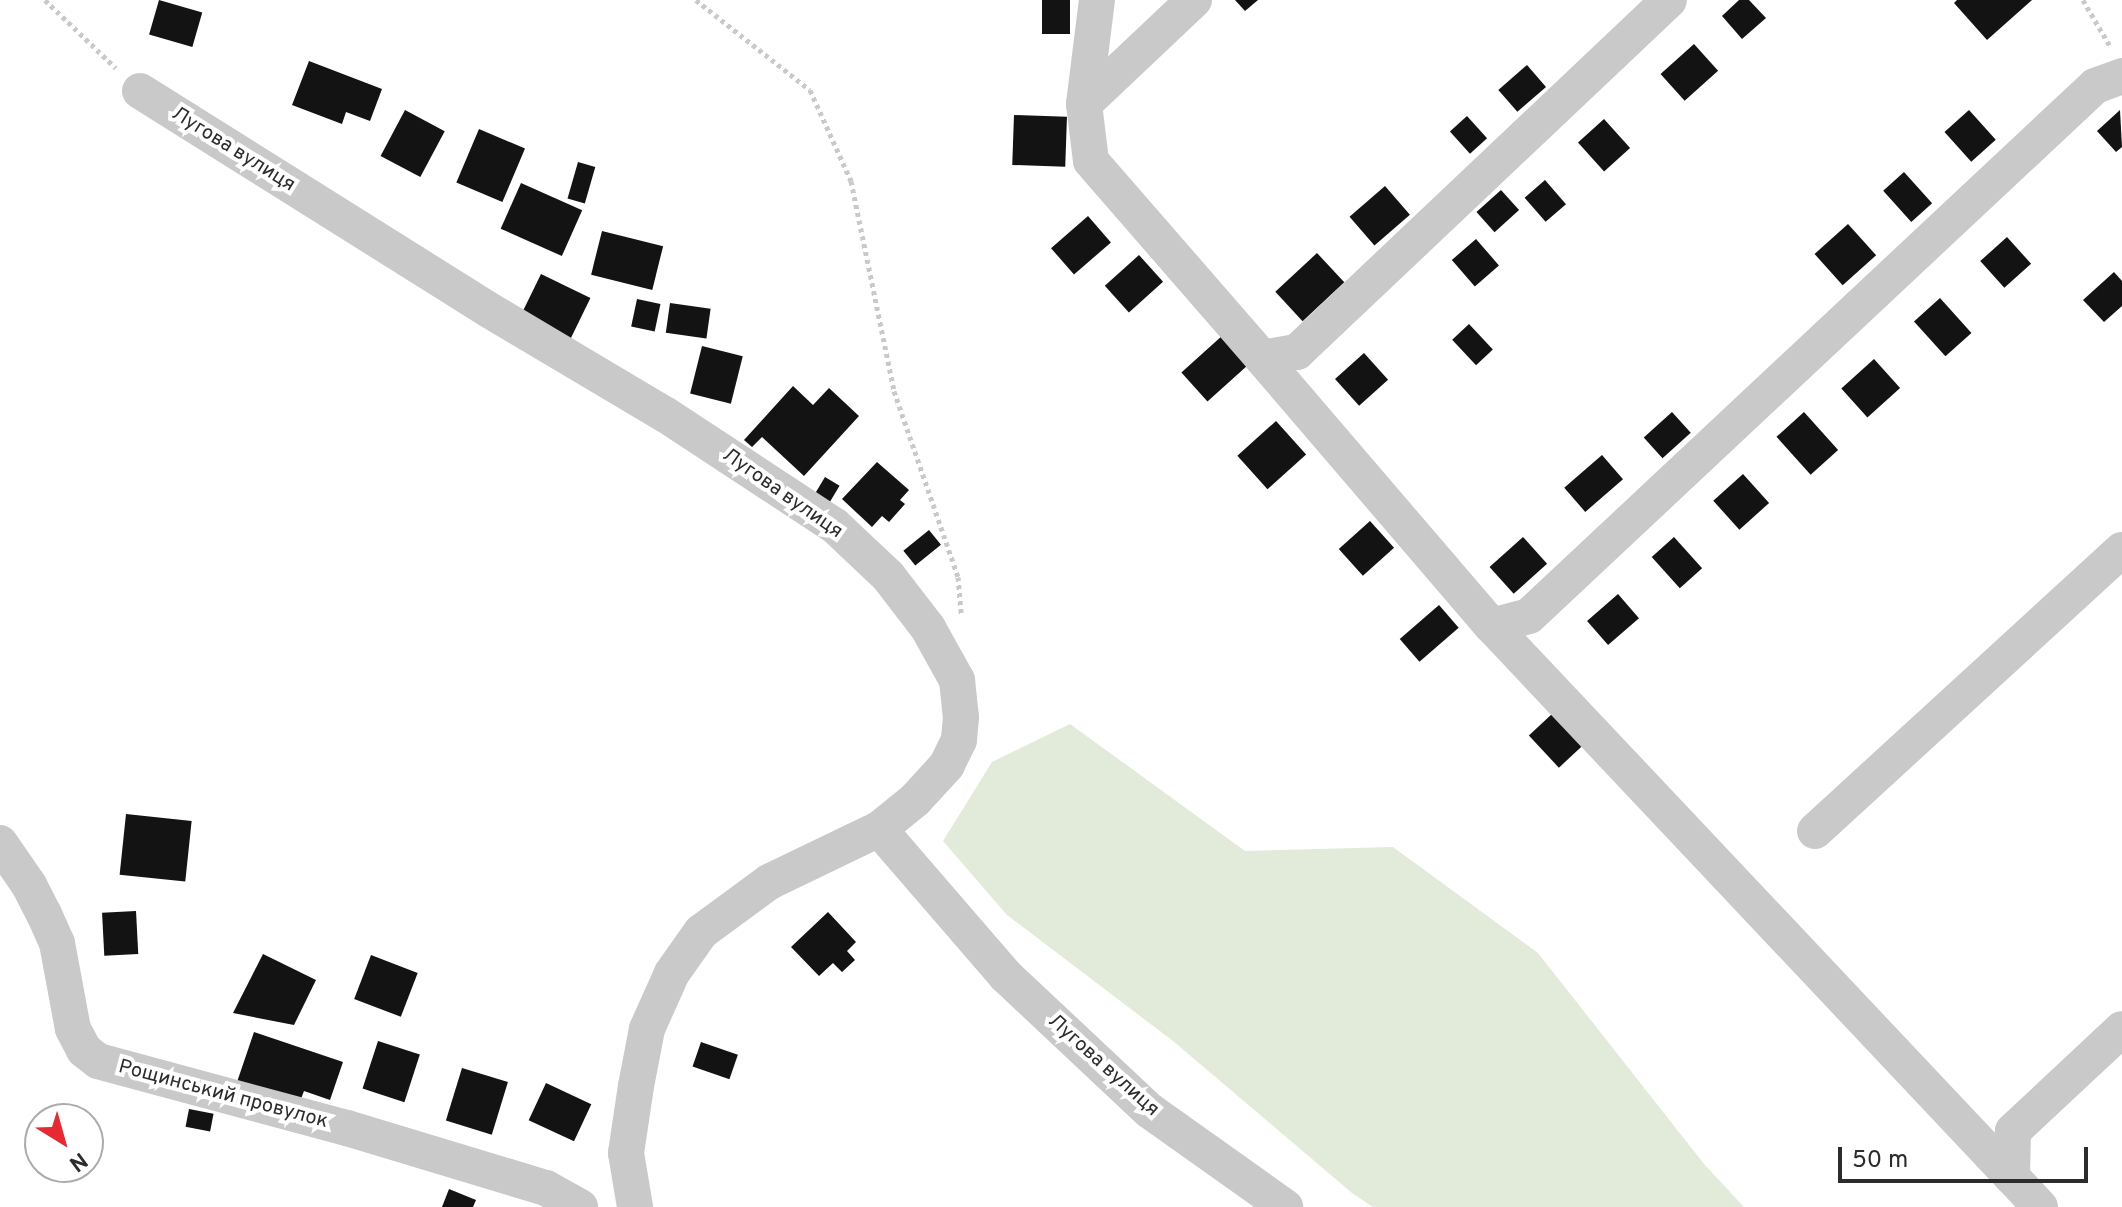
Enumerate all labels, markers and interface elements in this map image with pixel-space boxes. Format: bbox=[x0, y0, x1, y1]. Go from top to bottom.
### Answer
street label: Лугова вулиця bbox=[167, 102, 299, 198]
street label: Лугова вулиця bbox=[717, 444, 847, 544]
street label: Лугова вулиця bbox=[1042, 1010, 1164, 1122]
street label: Рощинський провулок bbox=[116, 1055, 330, 1135]
north arrow bbox=[24, 1103, 104, 1183]
scale bar bbox=[1842, 1131, 2092, 1181]
text: N bbox=[63, 1145, 92, 1176]
text: 50 m bbox=[1852, 1146, 1908, 1176]

